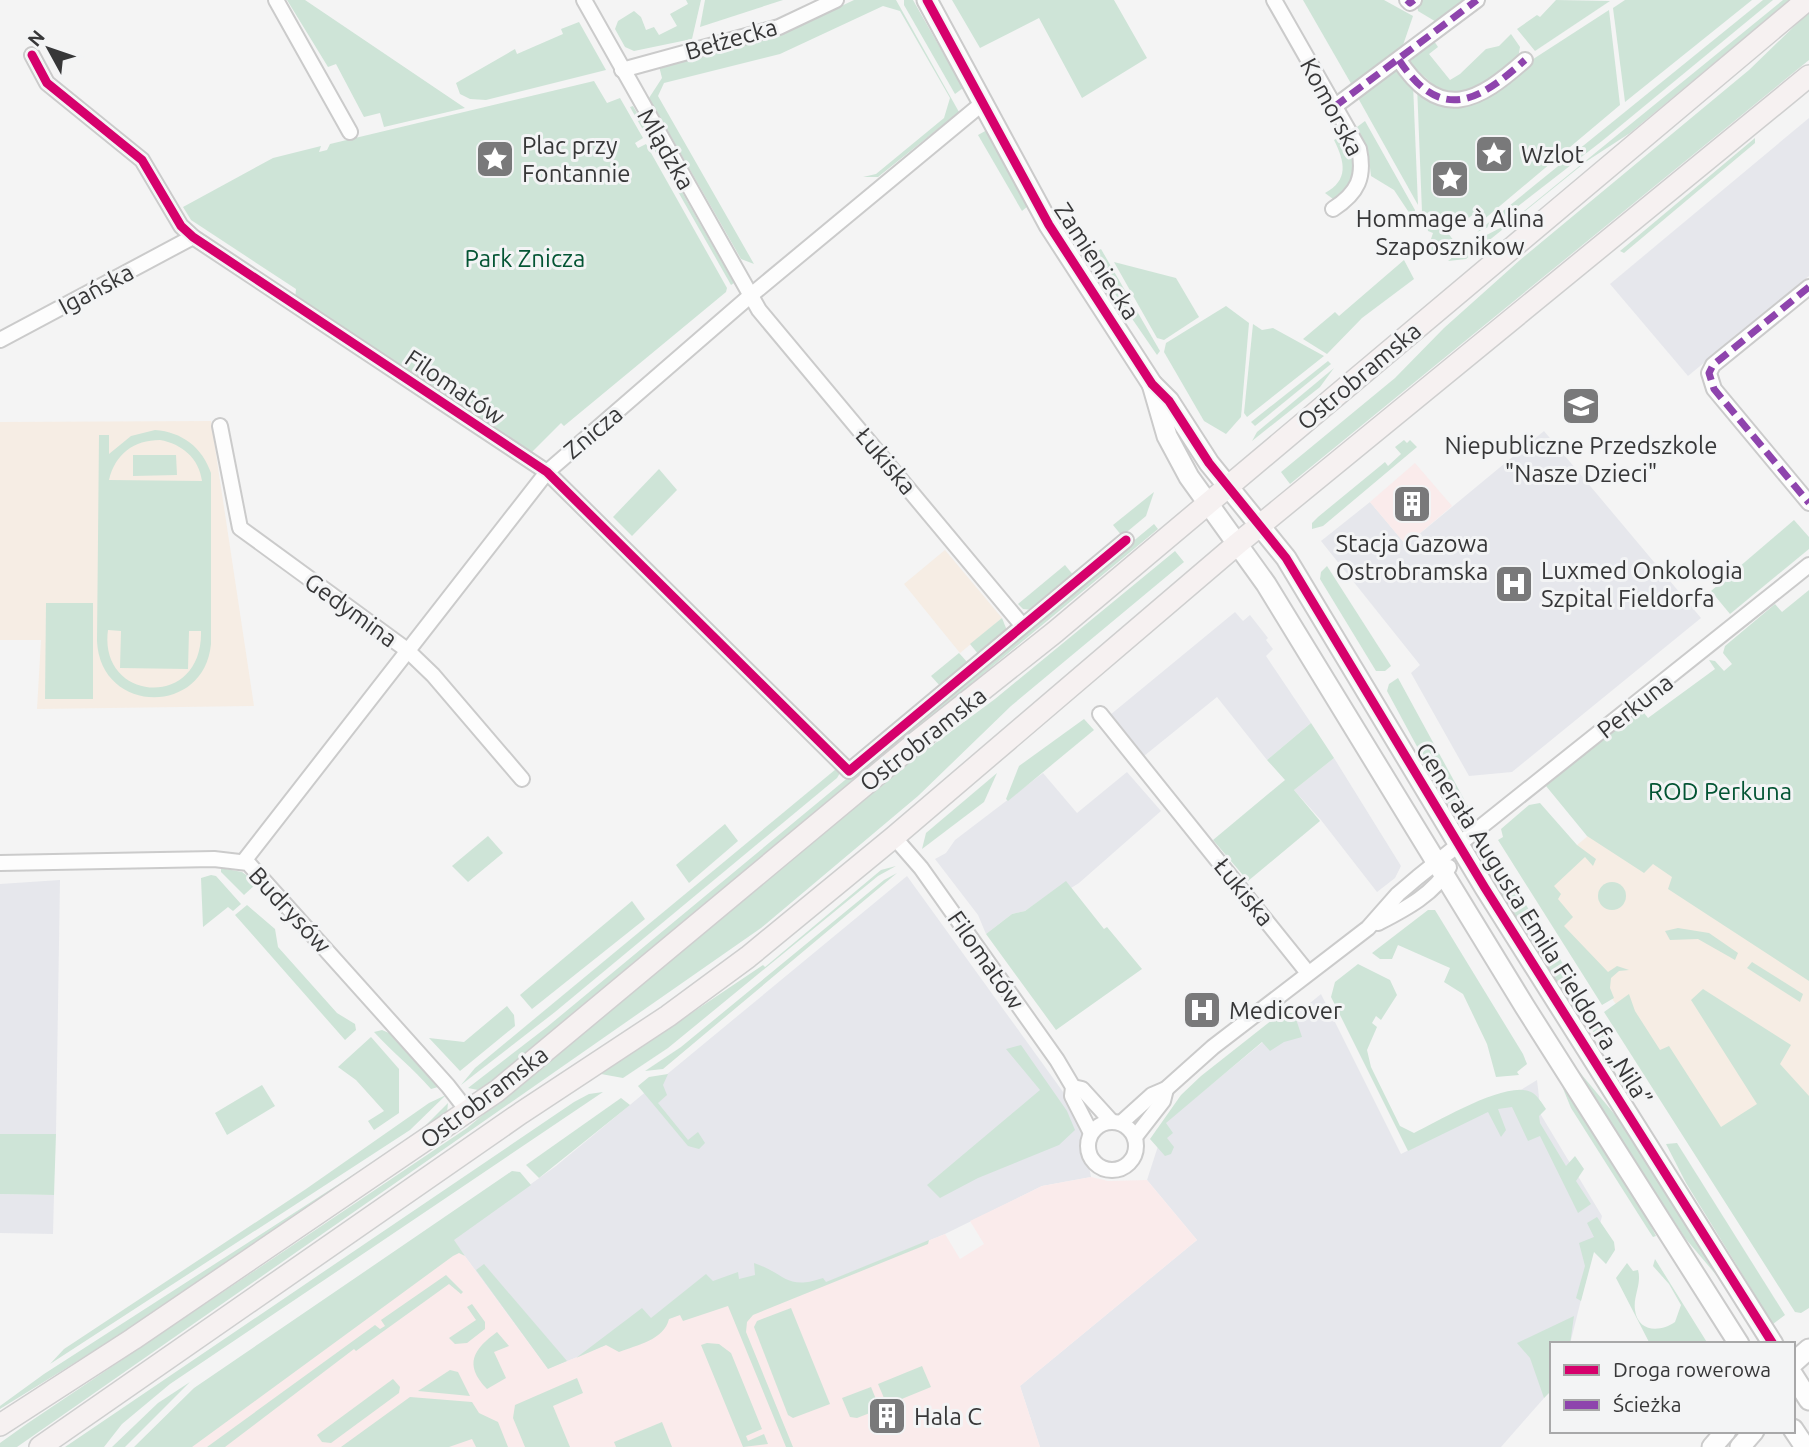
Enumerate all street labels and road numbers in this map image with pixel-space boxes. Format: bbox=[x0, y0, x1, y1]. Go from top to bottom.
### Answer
street label: Bełżecka bbox=[682, 13, 780, 65]
street label: Komorska bbox=[1295, 53, 1369, 161]
street label: Mlądzka bbox=[632, 104, 700, 194]
street label: Zamieniecka bbox=[1049, 197, 1145, 325]
street label: Igańska bbox=[54, 258, 138, 320]
street label: Ostrobramska bbox=[1292, 317, 1426, 435]
street label: Filomatów bbox=[400, 344, 510, 430]
street label: Znicza bbox=[558, 400, 628, 464]
street label: Łukiska bbox=[850, 422, 922, 500]
street label: Gedymina bbox=[300, 568, 402, 652]
street label: Perkuna bbox=[1592, 668, 1678, 744]
street label: Ostrobramska bbox=[855, 681, 991, 797]
street label: Generała Augusta Emila Fieldorfa „Nila” bbox=[1410, 737, 1658, 1111]
street label: Łukiska bbox=[1209, 853, 1279, 931]
street label: Budrysów bbox=[244, 862, 337, 959]
street label: Filomatów bbox=[942, 906, 1030, 1015]
street label: Ostrobramska bbox=[415, 1040, 553, 1154]

